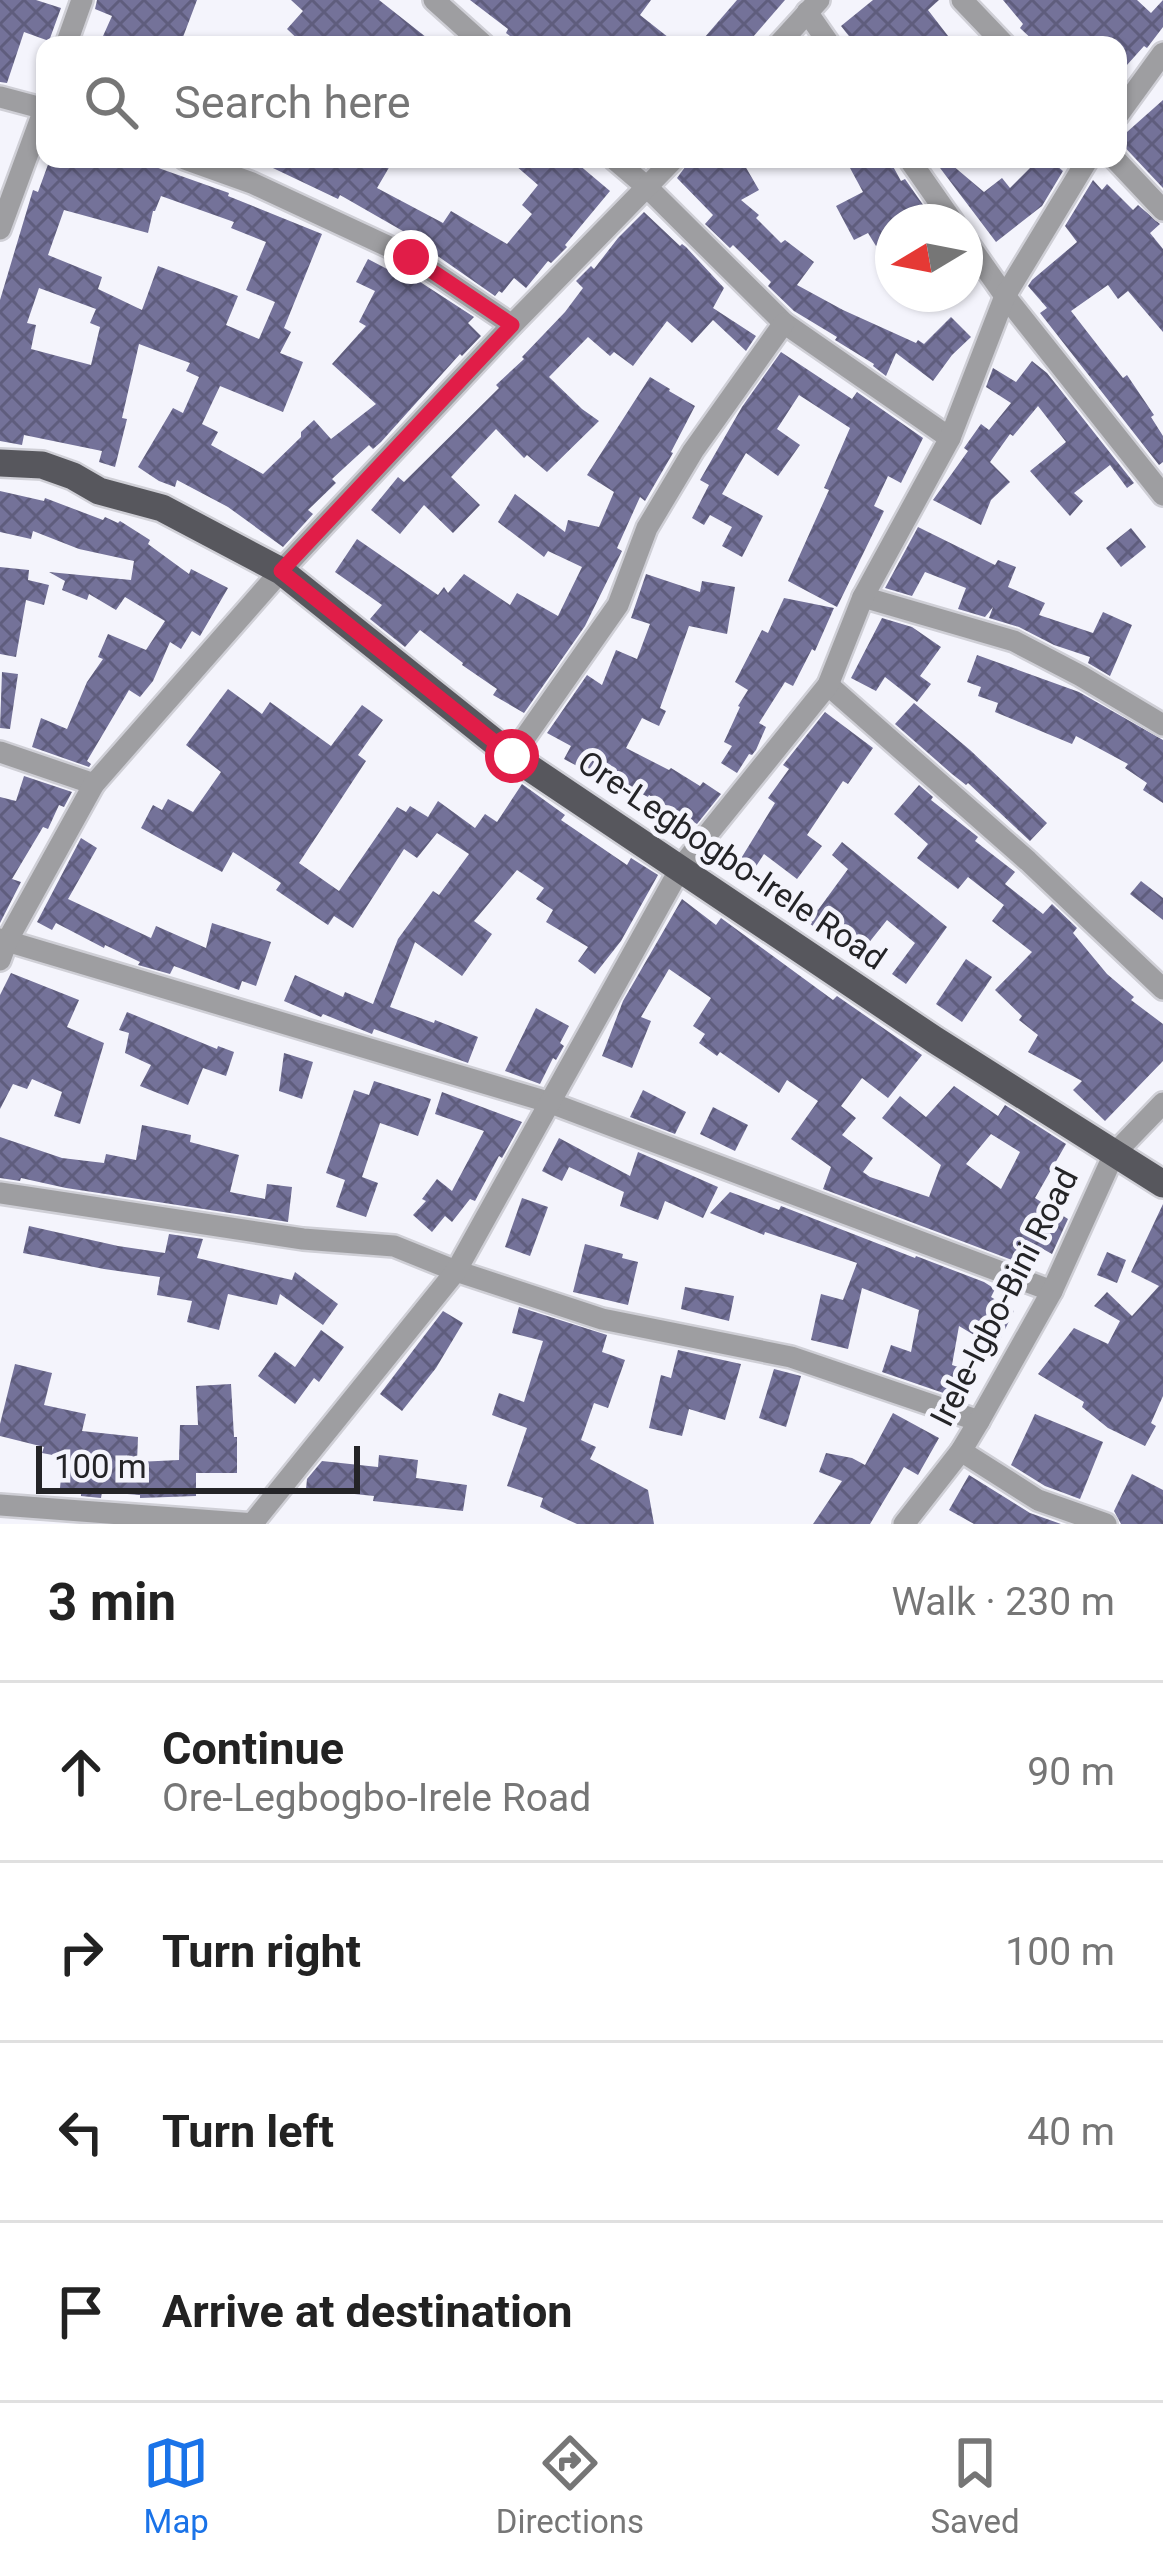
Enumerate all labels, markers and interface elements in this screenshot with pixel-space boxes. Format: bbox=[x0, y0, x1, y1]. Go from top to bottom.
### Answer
search box bbox=[36, 36, 1127, 168]
icon: search bbox=[78, 69, 144, 135]
text: Search here bbox=[174, 76, 411, 129]
north arrow bbox=[875, 204, 983, 312]
route end bbox=[384, 230, 438, 284]
route start bbox=[485, 729, 539, 783]
street label: Ore-Legbogbo-Irele Road bbox=[571, 742, 893, 978]
street label: Irele-Igbo-Bini Road bbox=[922, 1161, 1086, 1433]
scale bar bbox=[36, 1440, 360, 1493]
text: 100 m bbox=[54, 1447, 147, 1486]
text: 3 min bbox=[48, 1573, 176, 1632]
text: Walk · 230 m bbox=[891, 1579, 1115, 1625]
text: Continue bbox=[162, 1722, 344, 1775]
icon: ahead bbox=[48, 1739, 114, 1805]
text: 90 m bbox=[1027, 1749, 1115, 1795]
text: Ore-Legbogbo-Irele Road bbox=[162, 1775, 591, 1821]
icon: right bbox=[48, 1919, 114, 1985]
text: Turn right bbox=[162, 1925, 361, 1978]
text: 100 m bbox=[1005, 1929, 1115, 1975]
icon: left bbox=[48, 2099, 114, 2165]
text: Turn left bbox=[162, 2105, 334, 2158]
text: 40 m bbox=[1027, 2109, 1115, 2155]
icon: arrive bbox=[48, 2279, 114, 2345]
text: Arrive at destination bbox=[162, 2285, 573, 2338]
tab: Map bbox=[143, 2430, 209, 2541]
tab: Directions bbox=[496, 2430, 644, 2541]
tab: Saved bbox=[931, 2430, 1020, 2541]

